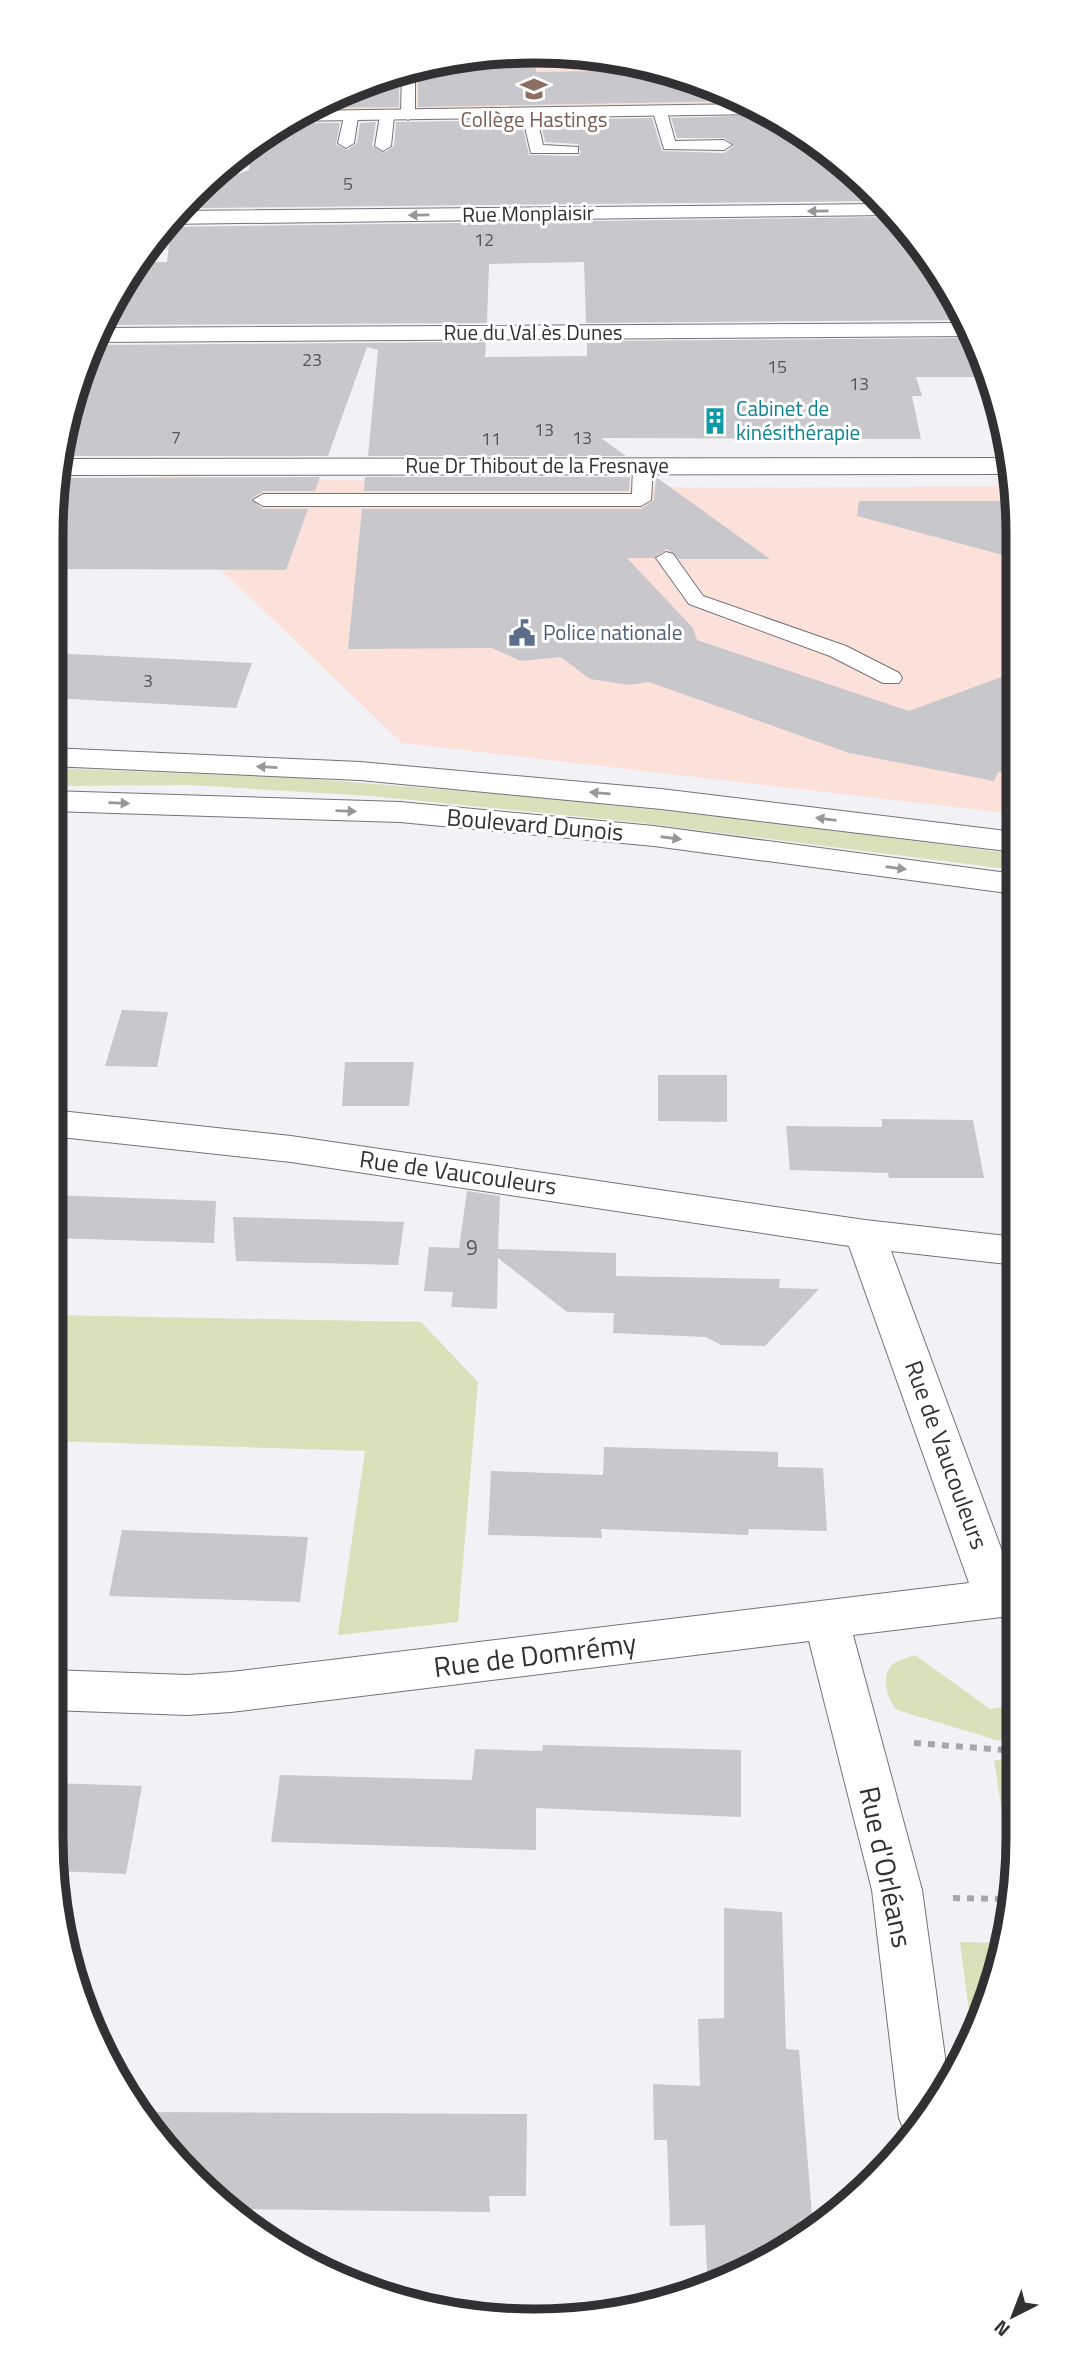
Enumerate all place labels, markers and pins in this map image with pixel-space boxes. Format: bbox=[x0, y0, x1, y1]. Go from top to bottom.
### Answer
school or university icon: Collège Hastings bbox=[519, 74, 549, 104]
place label: Collège Hastings bbox=[461, 103, 607, 135]
place label: Cabinet de kinésithérapie bbox=[736, 392, 860, 448]
building icon: Cabinet de kinésithérapie bbox=[700, 406, 730, 436]
place label: Police nationale bbox=[543, 616, 682, 648]
public building icon: Police nationale bbox=[507, 618, 537, 648]

